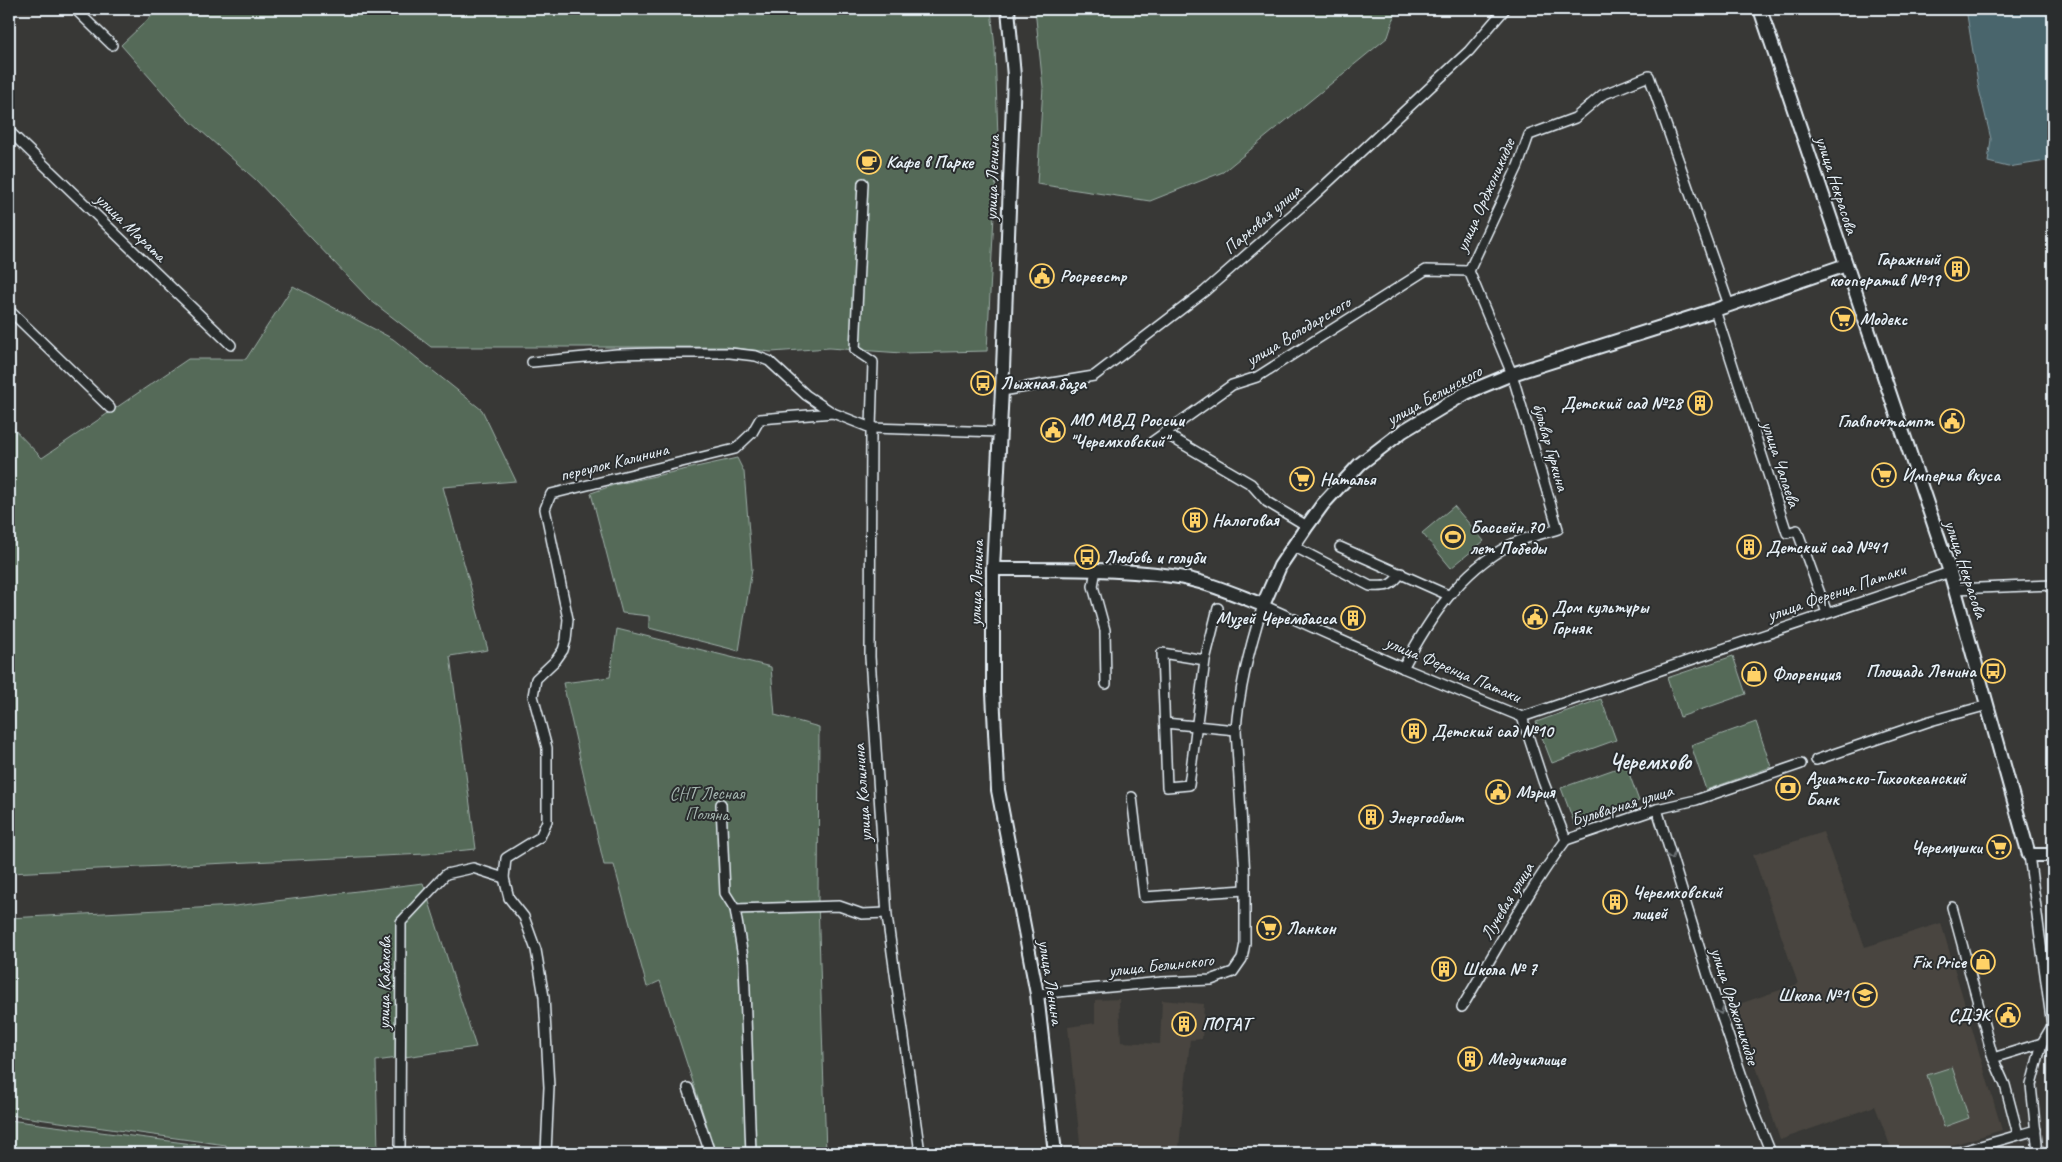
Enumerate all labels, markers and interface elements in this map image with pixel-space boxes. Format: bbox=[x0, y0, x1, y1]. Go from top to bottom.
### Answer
street label: улица Некрасова bbox=[1811, 132, 1864, 238]
street label: улица Ленина bbox=[979, 133, 1005, 222]
street label: улица Орджоникидзе bbox=[1450, 134, 1520, 256]
cafe icon: Кафе в Парке bbox=[856, 149, 882, 175]
place label: Кафе в Парке bbox=[886, 151, 975, 173]
street label: Парковая улица bbox=[1219, 179, 1306, 259]
street label: улица Марата bbox=[90, 187, 172, 267]
place label: Гаражный кооператив №19 bbox=[1829, 248, 1942, 291]
building icon: Гаражный кооператив №19 bbox=[1944, 256, 1970, 282]
public building icon: Росреестр bbox=[1029, 263, 1055, 289]
place label: Росреестр bbox=[1060, 265, 1128, 287]
street label: улица Володарского bbox=[1241, 290, 1356, 371]
supermarket icon: Модекс bbox=[1830, 306, 1856, 332]
place label: Модекс bbox=[1860, 308, 1908, 330]
street label: улица Белинского bbox=[1382, 359, 1487, 431]
bus stop icon: Лыжная база bbox=[970, 370, 996, 396]
place label: Лыжная база bbox=[1000, 372, 1088, 395]
building icon: Детский сад №28 bbox=[1687, 390, 1713, 416]
place label: Детский сад №28 bbox=[1561, 392, 1684, 414]
street label: бульвар Гуркина bbox=[1528, 401, 1575, 495]
public building icon: Главпочтампт bbox=[1939, 408, 1965, 434]
place label: МО МВД России "Черемховский" bbox=[1070, 409, 1186, 452]
place label: Главпочтампт bbox=[1838, 410, 1935, 432]
public building icon: МО МВД России "Черемховский" bbox=[1040, 417, 1066, 443]
street label: улица Чапаева bbox=[1756, 417, 1806, 511]
street label: переулок Калинина bbox=[558, 437, 672, 486]
supermarket icon: Империя вкуса bbox=[1871, 462, 1897, 488]
place label: Империя вкуса bbox=[1902, 464, 2001, 486]
supermarket icon: Наталья bbox=[1289, 466, 1315, 492]
place label: Наталья bbox=[1320, 468, 1376, 490]
building icon: Налоговая bbox=[1182, 507, 1208, 533]
place label: Налоговая bbox=[1212, 509, 1280, 531]
place label: Бассейн 70 лет Победы bbox=[1470, 516, 1548, 559]
street label: улица Некрасова bbox=[1940, 516, 1993, 622]
sports icon: Бассейн 70 лет Победы bbox=[1440, 524, 1466, 550]
building icon: Детский сад №41 bbox=[1736, 534, 1762, 560]
place label: Детский сад №41 bbox=[1766, 536, 1889, 558]
street label: улица Ленина bbox=[963, 538, 989, 627]
bus stop icon: Любовь и голуби bbox=[1074, 544, 1100, 570]
place label: Любовь и голуби bbox=[1104, 546, 1207, 568]
street label: улица Ференца Патаки bbox=[1763, 558, 1909, 626]
place label: Дом культуры Горняк bbox=[1552, 596, 1651, 639]
public building icon: Дом культуры Горняк bbox=[1522, 604, 1548, 630]
building icon: Музей Черембасса bbox=[1340, 605, 1366, 631]
place label: Музей Черембасса bbox=[1216, 607, 1338, 630]
street label: улица Ференца Патаки bbox=[1381, 630, 1525, 708]
bus stop icon: Площадь Ленина bbox=[1980, 658, 2006, 684]
place label: Площадь Ленина bbox=[1866, 660, 1977, 682]
shop icon: Флоренция bbox=[1741, 661, 1767, 687]
place label: Флоренция bbox=[1772, 663, 1842, 685]
building icon: Детский сад №10 bbox=[1401, 718, 1427, 744]
place label: Детский сад №10 bbox=[1432, 720, 1555, 742]
street label: улица Калинина bbox=[848, 742, 876, 844]
district label: Черемхово bbox=[1609, 748, 1693, 776]
place label: Азиатско-Тихоокеанский Банк bbox=[1806, 767, 1967, 810]
bank icon: Азиатско-Тихоокеанский Банк bbox=[1775, 775, 1801, 801]
public building icon: Мэрия bbox=[1485, 779, 1511, 805]
street label: Бульварная улица bbox=[1569, 779, 1677, 831]
place label: Мэрия bbox=[1516, 781, 1556, 803]
park label: СНТ Лесная Поляна bbox=[670, 782, 746, 825]
building icon: Энергосбыт bbox=[1358, 804, 1384, 830]
place label: Энергосбыт bbox=[1388, 806, 1464, 828]
supermarket icon: Черемушки bbox=[1986, 834, 2012, 860]
place label: Черемушки bbox=[1911, 836, 1983, 858]
one-way arrow bbox=[1665, 851, 1675, 859]
street label: Лучевая улица bbox=[1475, 858, 1539, 943]
place label: Черемховский лицей bbox=[1632, 881, 1723, 924]
building icon: Черемховский лицей bbox=[1602, 889, 1628, 915]
supermarket icon: Ланкон bbox=[1256, 915, 1282, 941]
place label: Ланкон bbox=[1286, 917, 1338, 939]
street label: улица Кабакова bbox=[372, 935, 396, 1031]
street label: улица Ленина bbox=[1033, 937, 1069, 1028]
street label: улица Орджоникидзе bbox=[1705, 944, 1765, 1068]
street label: улица Белинского bbox=[1106, 948, 1216, 982]
shop icon: Fix Price bbox=[1970, 949, 1996, 975]
place label: Fix Price bbox=[1912, 951, 1968, 973]
building icon: Школа № 7 bbox=[1431, 956, 1457, 982]
place label: Школа № 7 bbox=[1462, 958, 1539, 980]
school or university icon: Школа №1 bbox=[1852, 982, 1878, 1008]
place label: Школа №1 bbox=[1778, 984, 1850, 1006]
public building icon: СДЭК bbox=[1995, 1002, 2021, 1028]
place label: СДЭК bbox=[1949, 1004, 1994, 1026]
one-way arrow bbox=[1714, 1006, 1724, 1014]
building icon: ПОГАТ bbox=[1171, 1011, 1197, 1037]
place label: ПОГАТ bbox=[1202, 1013, 1256, 1035]
building icon: Медучилище bbox=[1457, 1046, 1483, 1072]
place label: Медучилище bbox=[1488, 1048, 1567, 1070]

